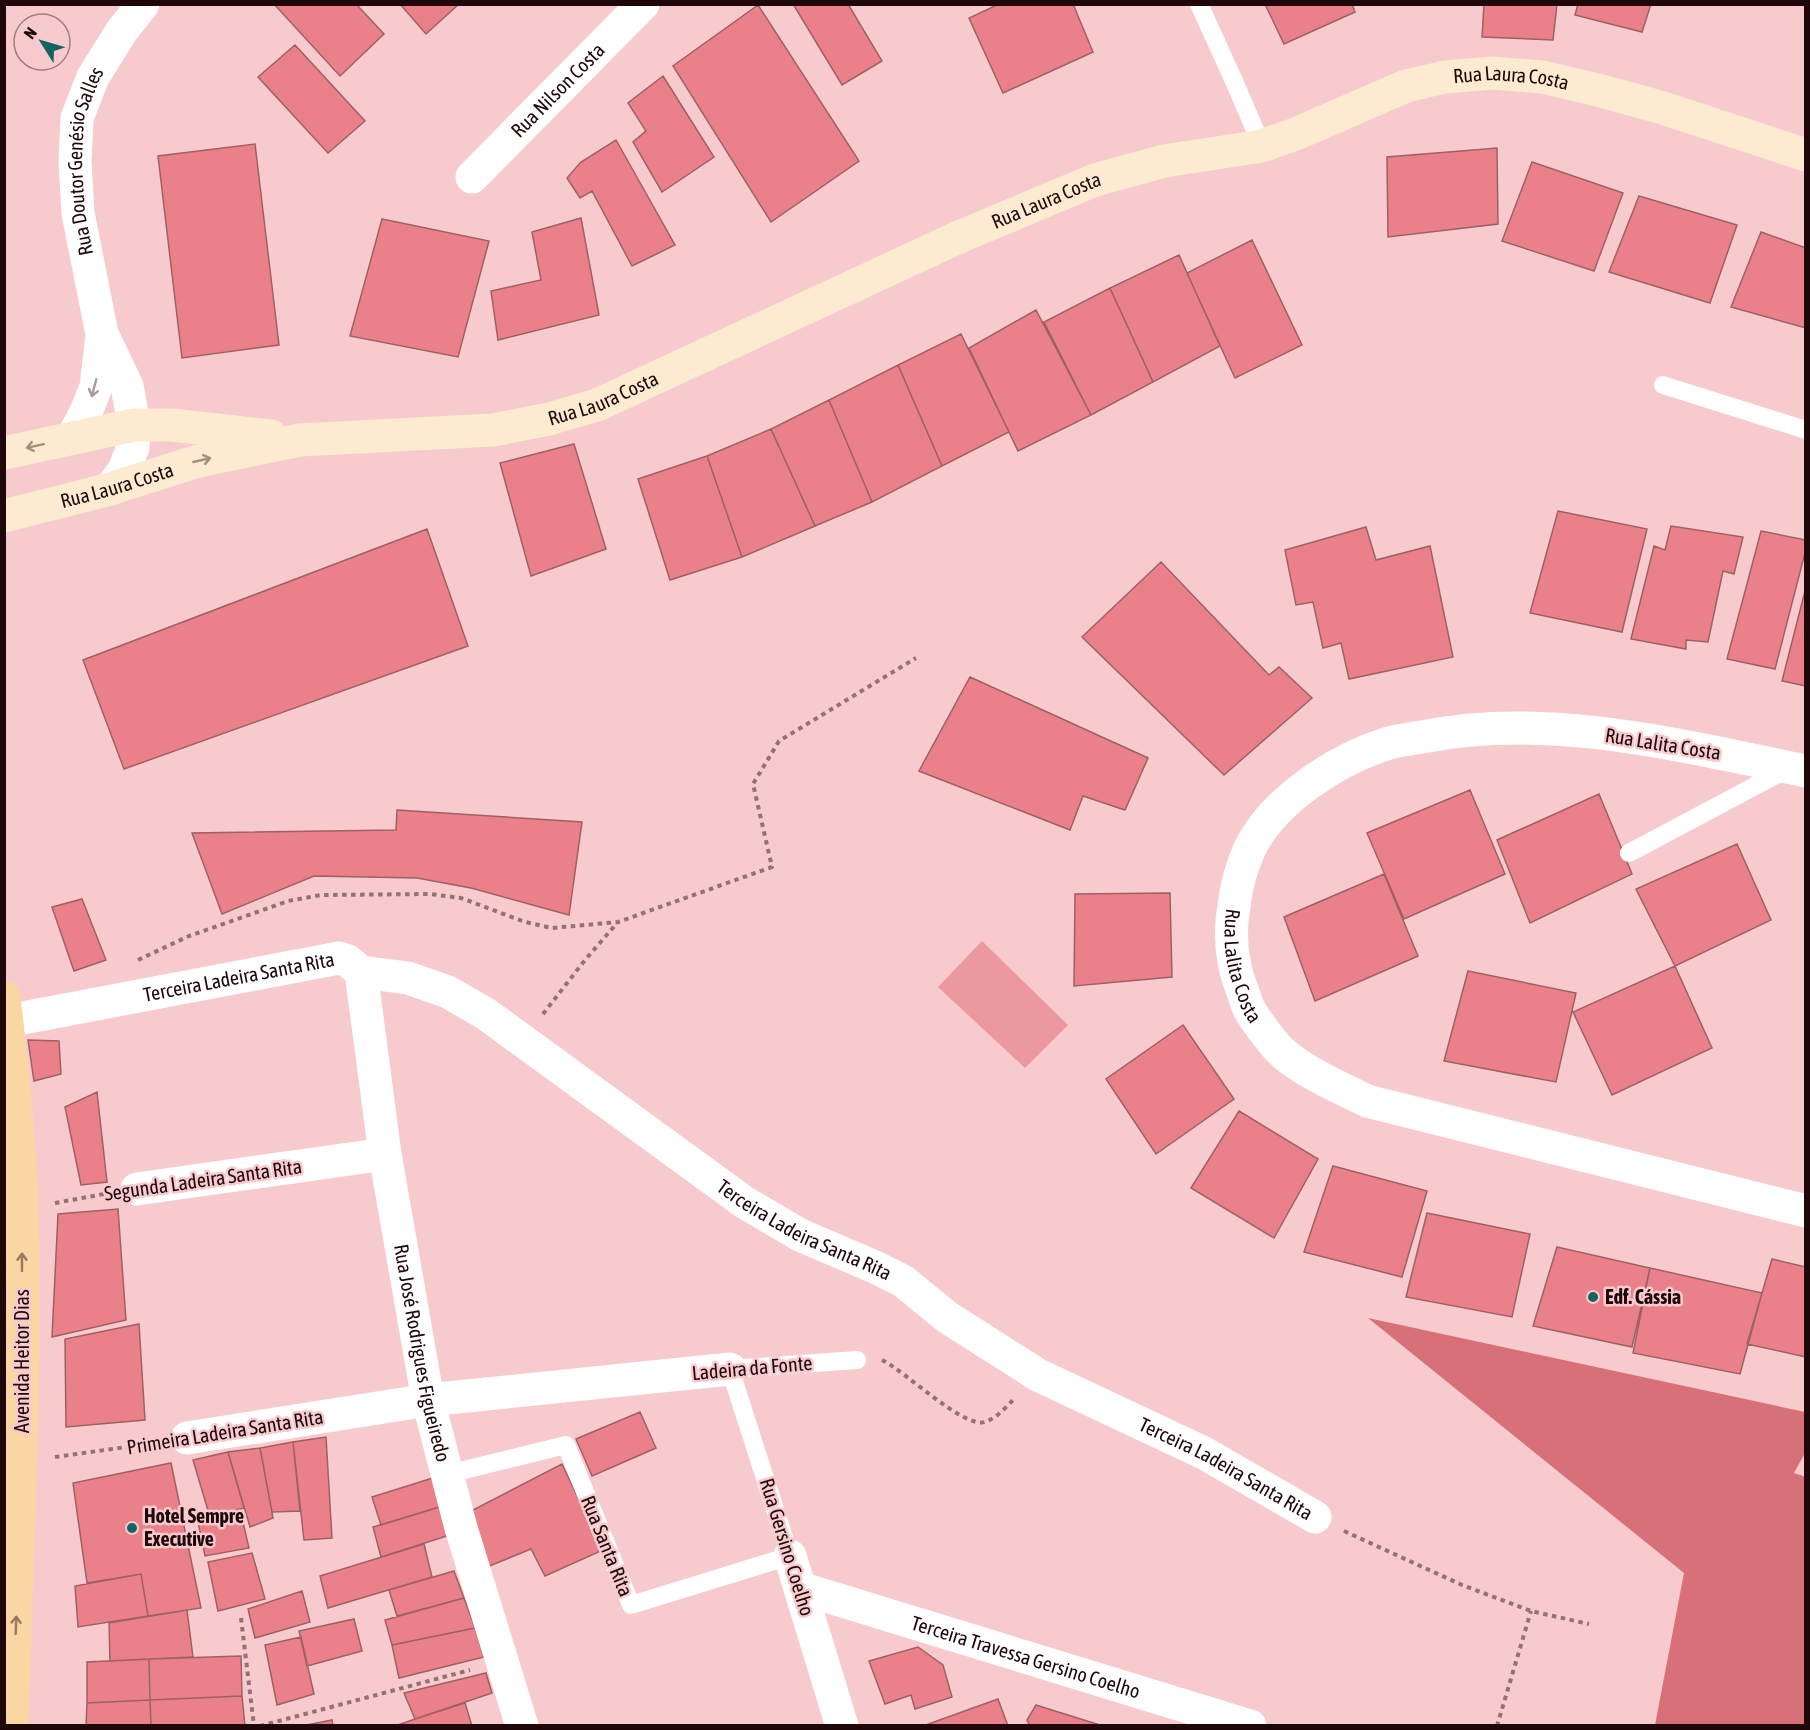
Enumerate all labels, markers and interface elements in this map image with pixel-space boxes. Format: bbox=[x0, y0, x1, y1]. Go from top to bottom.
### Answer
north arrow bbox=[12, 12, 72, 72]
text: N bbox=[20, 24, 40, 42]
street label: Rua Nilson Costa bbox=[506, 38, 609, 142]
street label: Rua Laura Costa bbox=[1452, 61, 1571, 94]
street label: Rua Doutor Genésio Salles bbox=[63, 62, 108, 258]
street label: Rua Laura Costa bbox=[988, 167, 1103, 233]
street label: Rua Laura Costa bbox=[545, 366, 662, 430]
one-way arrow bbox=[88, 378, 99, 397]
one-way arrow bbox=[25, 441, 44, 453]
one-way arrow bbox=[192, 454, 211, 466]
street label: Rua Laura Costa bbox=[58, 458, 176, 512]
street label: Rua Lalita Costa bbox=[1604, 723, 1723, 764]
street label: Rua Lalita Costa bbox=[1220, 908, 1267, 1027]
street label: Terceira Ladeira Santa Rita bbox=[141, 947, 336, 1006]
street label: Segunda Ladeira Santa Rita bbox=[103, 1154, 303, 1205]
street label: Terceira Ladeira Santa Rita bbox=[713, 1174, 896, 1284]
street label: Rua José Rodrigues Figueiredo bbox=[390, 1242, 455, 1464]
one-way arrow bbox=[16, 1253, 28, 1273]
place label: Edf. Cássia bbox=[1605, 1285, 1681, 1308]
street label: Avenida Heitor Dias bbox=[10, 1289, 33, 1433]
marker: Edf. Cássia bbox=[1586, 1290, 1600, 1304]
street label: Ladeira da Fonte bbox=[691, 1351, 813, 1384]
street label: Primeira Ladeira Santa Rita bbox=[125, 1405, 325, 1458]
street label: Terceira Ladeira Santa Rita bbox=[1136, 1412, 1317, 1524]
street label: Rua Gersino Coelho bbox=[756, 1475, 819, 1618]
street label: Rua Santa Rita bbox=[577, 1492, 638, 1600]
place label: Hotel Sempre Executive bbox=[144, 1504, 244, 1550]
marker: Hotel Sempre Executive bbox=[125, 1521, 139, 1535]
street label: Terceira Travessa Gersino Coelho bbox=[909, 1611, 1143, 1703]
one-way arrow bbox=[10, 1616, 21, 1636]

